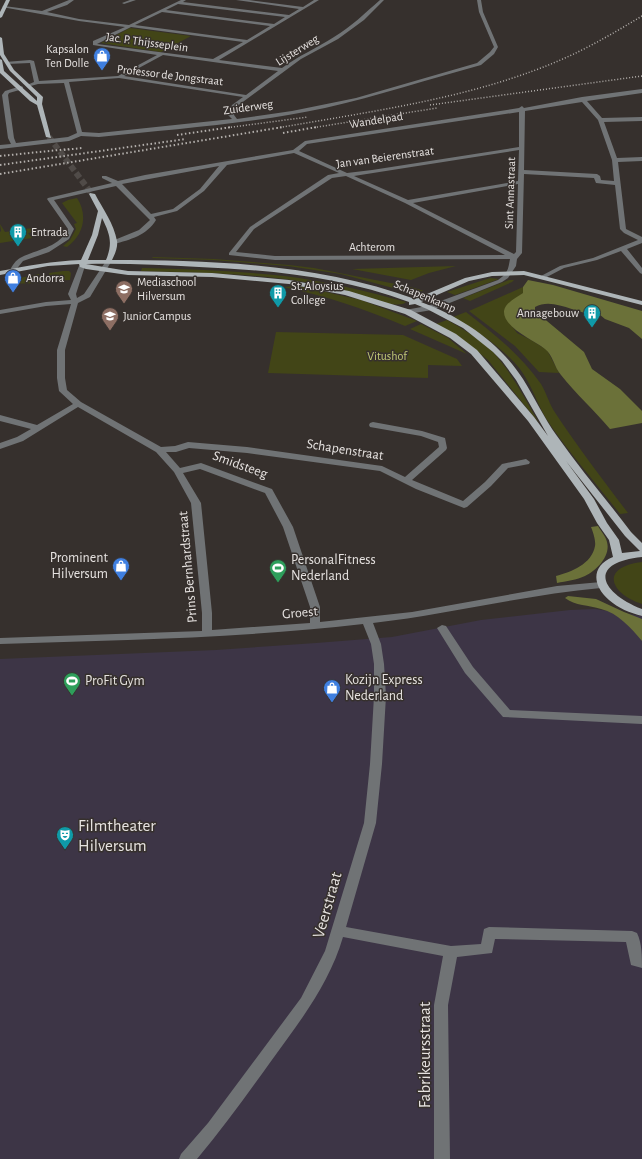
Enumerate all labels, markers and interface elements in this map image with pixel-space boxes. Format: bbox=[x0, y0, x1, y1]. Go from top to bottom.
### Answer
street label: Jac. P. Thijsseplein bbox=[105, 30, 189, 55]
street label: Lijsterweg bbox=[274, 32, 321, 69]
place label: Kapsalon Ten Dolle bbox=[45, 43, 89, 69]
shop icon: Kapsalon Ten Dolle bbox=[92, 46, 112, 71]
street label: Professor de Jongstraat bbox=[116, 63, 224, 87]
street label: Zuiderweg bbox=[222, 98, 274, 116]
street label: Wandelpad bbox=[348, 110, 404, 130]
street label: Jan van Beierenstraat bbox=[335, 144, 435, 170]
street label: Sint Annastraat bbox=[503, 157, 517, 229]
building icon: Entrada bbox=[8, 222, 28, 247]
place label: Entrada bbox=[31, 226, 68, 238]
street label: Achterom bbox=[349, 241, 395, 253]
shop icon: Andorra bbox=[3, 268, 23, 293]
place label: Andorra bbox=[26, 272, 65, 284]
place label: Mediaschool Hilversum bbox=[137, 276, 196, 302]
street label: Schapenkamp bbox=[392, 278, 458, 314]
school or university icon: Mediaschool Hilversum bbox=[114, 279, 134, 304]
place label: St. Aloysius College bbox=[291, 280, 344, 306]
building icon: St. Aloysius College bbox=[268, 283, 288, 308]
building icon: Annagebouw bbox=[582, 303, 602, 328]
school or university icon: Junior Campus bbox=[100, 306, 120, 331]
place label: Annagebouw bbox=[517, 307, 579, 319]
place label: Junior Campus bbox=[123, 310, 191, 322]
park label: Vitushof bbox=[367, 350, 408, 362]
street label: Schapenstraat bbox=[306, 437, 385, 463]
street label: Smidsteeg bbox=[211, 449, 270, 481]
street label: Prins Bernhardstraat bbox=[176, 510, 200, 623]
place label: Prominent Hilversum bbox=[50, 551, 109, 581]
place label: PersonalFitness Nederland bbox=[291, 553, 376, 583]
shop icon: Prominent Hilversum bbox=[111, 556, 131, 581]
sports icon: PersonalFitness Nederland bbox=[268, 558, 288, 583]
street label: Groest bbox=[282, 604, 319, 622]
sports icon: ProFit Gym bbox=[62, 671, 82, 696]
place label: Kozijn Express Nederland bbox=[345, 673, 423, 703]
place label: ProFit Gym bbox=[85, 674, 145, 688]
shop icon: Kozijn Express Nederland bbox=[322, 678, 342, 703]
place label: Filmtheater Hilversum bbox=[78, 817, 156, 854]
theatre icon: Filmtheater Hilversum bbox=[55, 825, 75, 850]
street label: Veerstraat bbox=[309, 869, 345, 940]
street label: Fabrikeursstraat bbox=[416, 1001, 433, 1108]

